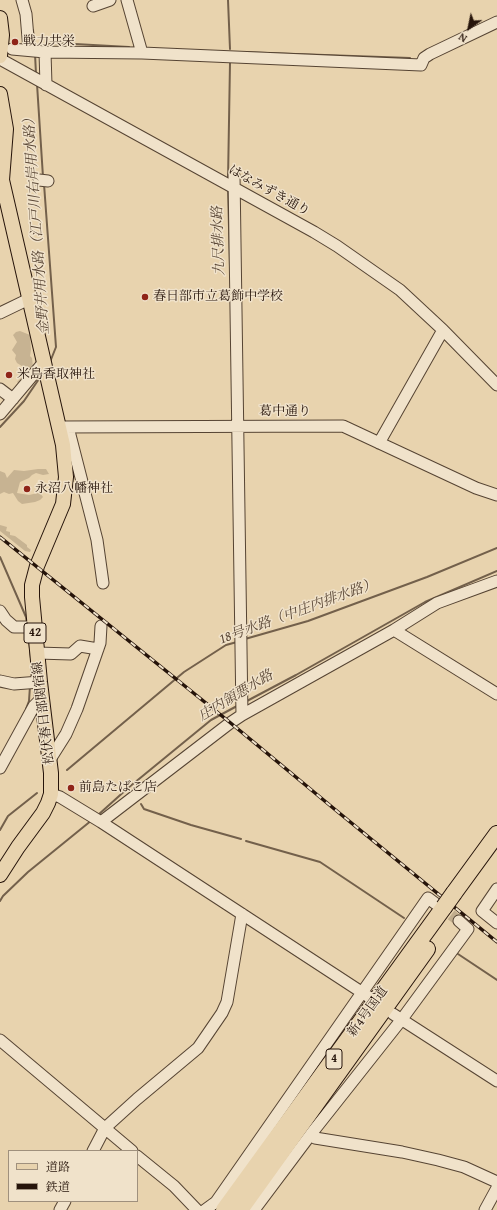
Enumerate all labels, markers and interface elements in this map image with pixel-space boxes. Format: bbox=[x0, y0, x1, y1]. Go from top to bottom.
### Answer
north arrow bbox=[449, 8, 489, 48]
text: N bbox=[455, 29, 470, 47]
place label: 戦力共栄 bbox=[23, 34, 75, 50]
marker: 戦力共栄 bbox=[10, 37, 20, 47]
water label: 金野井用水路（江戸川右岸用水路） bbox=[21, 111, 53, 335]
street label: はなみずき通り bbox=[225, 162, 313, 220]
water label: 九尺排水路 bbox=[209, 206, 229, 276]
place label: 春日部市立葛飾中学校 bbox=[153, 289, 283, 305]
marker: 春日部市立葛飾中学校 bbox=[140, 292, 150, 302]
place label: 米島香取神社 bbox=[17, 367, 95, 383]
marker: 米島香取神社 bbox=[4, 370, 14, 380]
street label: 葛中通り bbox=[259, 404, 311, 420]
place label: 永沼八幡神社 bbox=[35, 481, 113, 497]
marker: 永沼八幡神社 bbox=[22, 484, 32, 494]
water label: 18号水路（中庄内排水路） bbox=[217, 576, 379, 648]
road number: 42 bbox=[24, 623, 46, 643]
street label: 松伏春日部関宿線 bbox=[30, 660, 58, 766]
water label: 庄内領悪水路 bbox=[196, 667, 276, 725]
place label: 前島たばこ店 bbox=[79, 780, 157, 796]
marker: 前島たばこ店 bbox=[66, 783, 76, 793]
street label: 新4号国道 bbox=[345, 984, 391, 1040]
road number: 4 bbox=[326, 1049, 342, 1069]
legend bbox=[8, 1150, 138, 1202]
text: 道路 bbox=[46, 1158, 70, 1175]
text: 鉄道 bbox=[46, 1178, 70, 1195]

